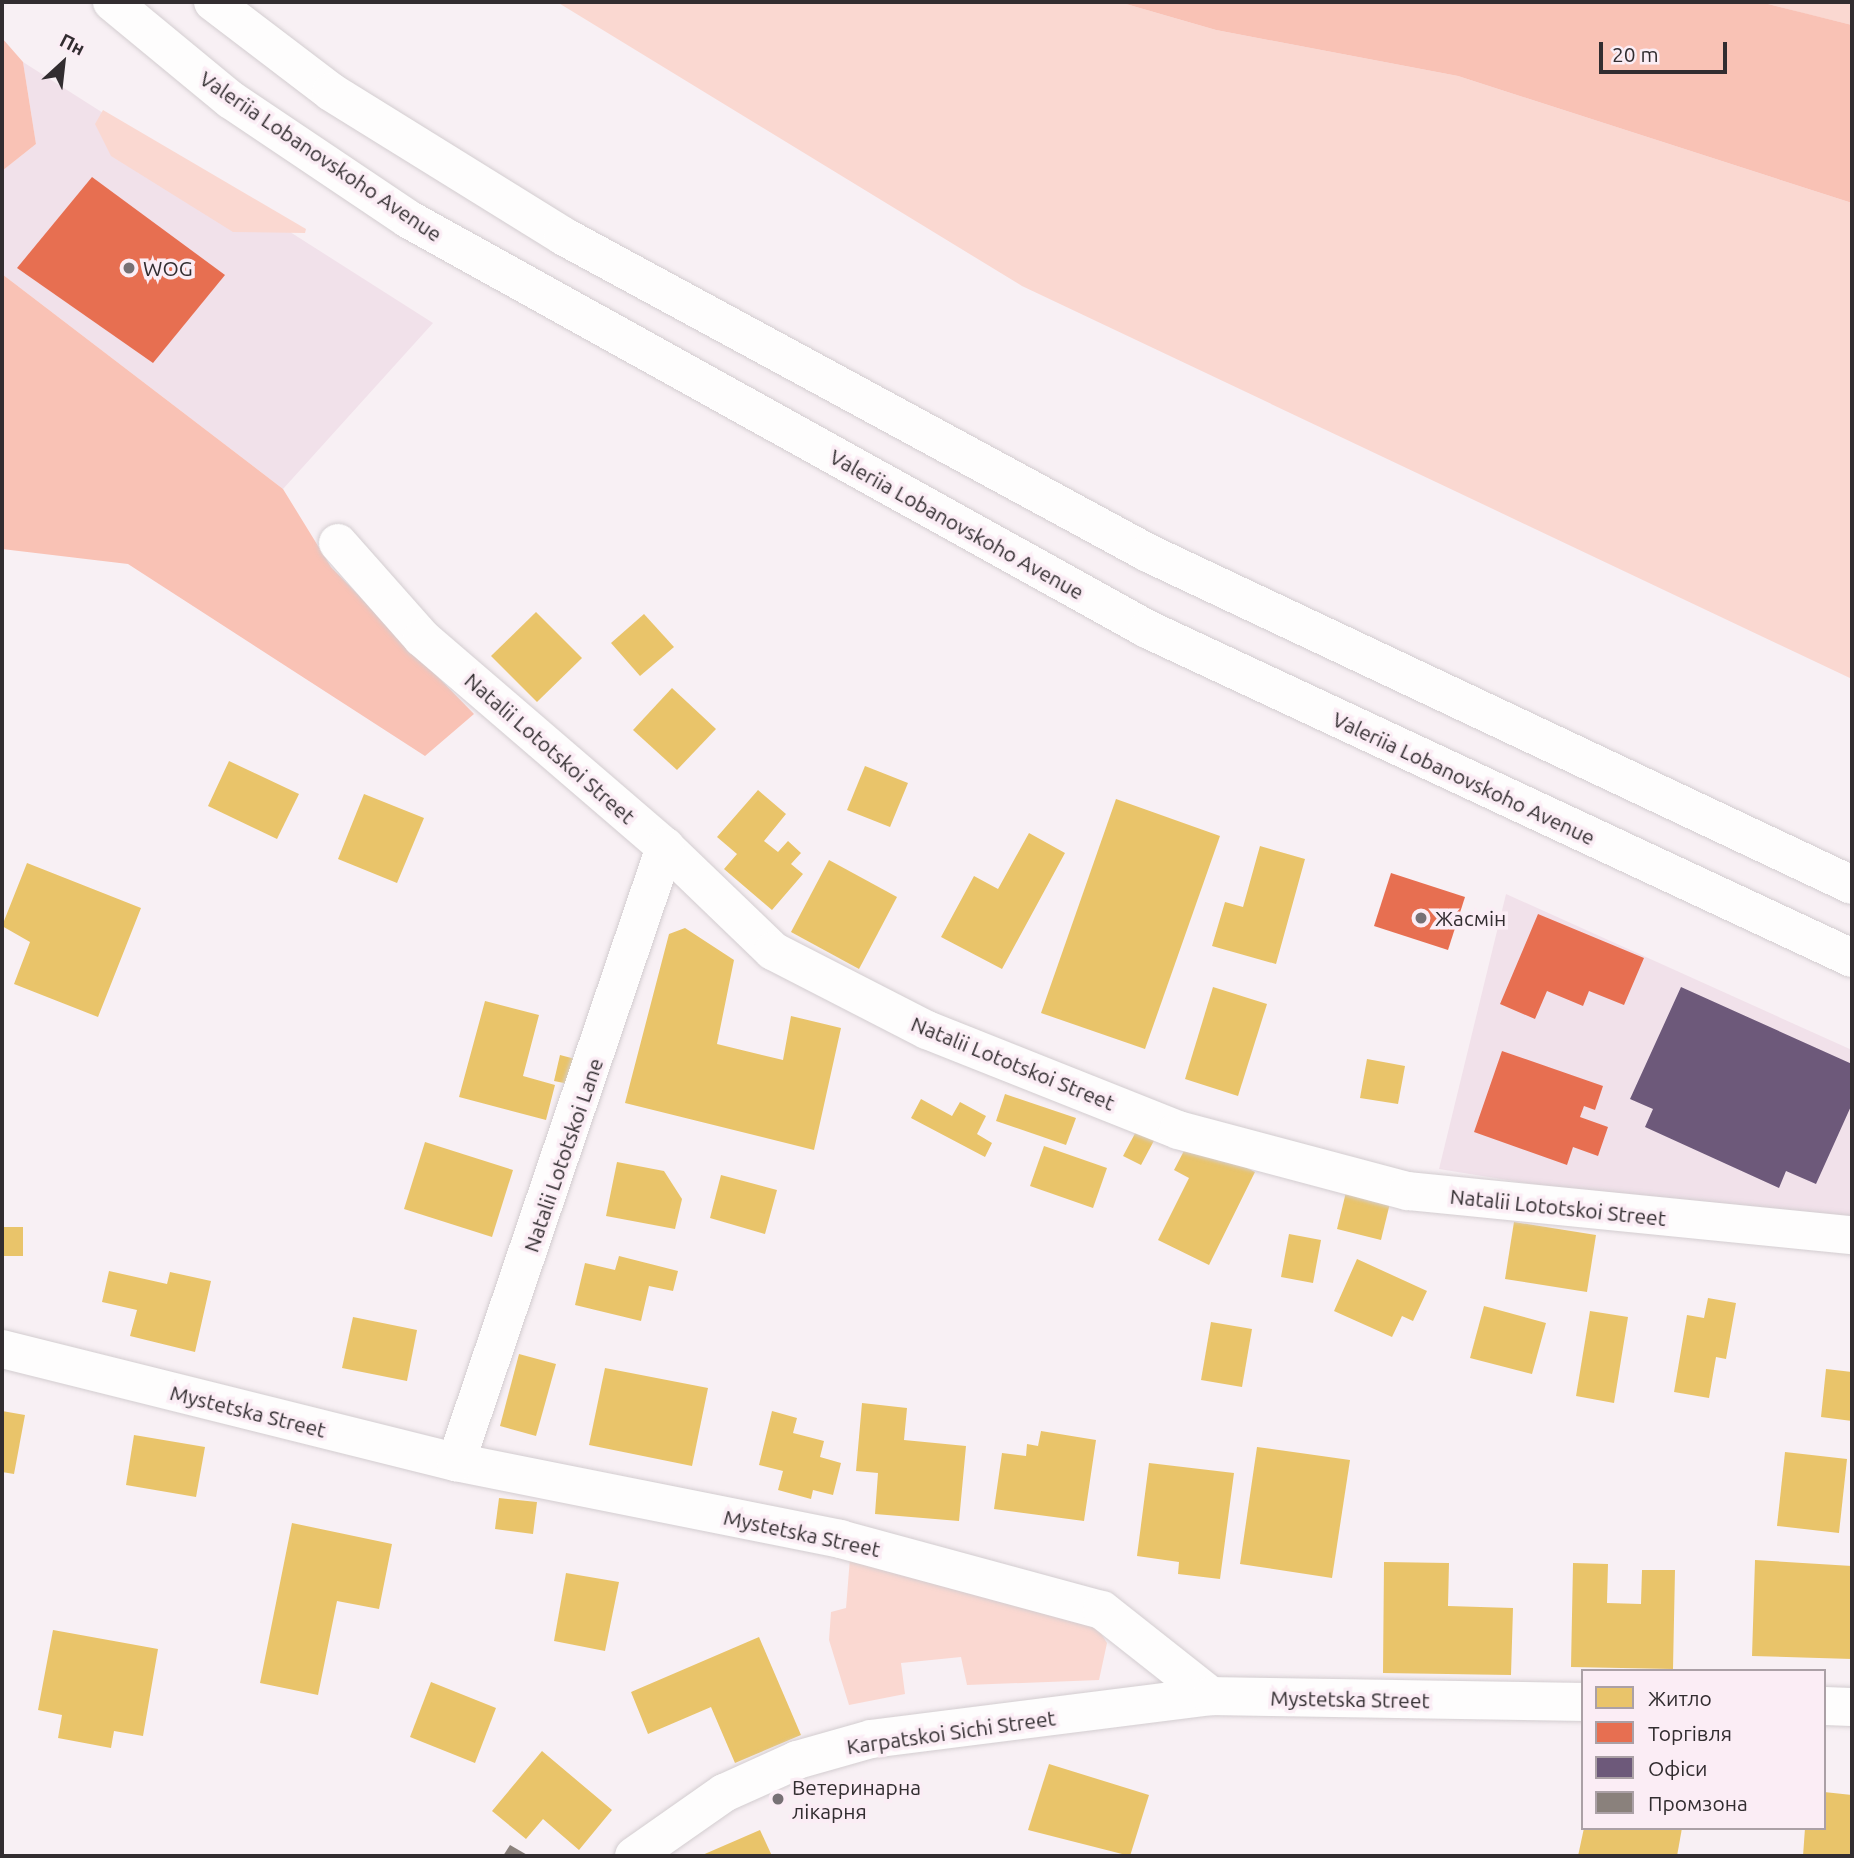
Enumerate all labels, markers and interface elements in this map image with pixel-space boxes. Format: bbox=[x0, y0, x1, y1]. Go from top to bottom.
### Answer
north arrow bbox=[28, 28, 98, 98]
scale bar bbox=[1602, 28, 1730, 72]
text: Пн bbox=[56, 29, 89, 60]
text: 20 m bbox=[1612, 42, 1659, 66]
street label: Valeriia Lobanovskoho Avenue bbox=[195, 65, 447, 247]
place label: WOG bbox=[143, 255, 193, 281]
marker: WOG bbox=[121, 260, 137, 276]
street label: Valeriia Lobanovskoho Avenue bbox=[826, 444, 1088, 604]
street label: Natalii Lototskoi Street bbox=[460, 667, 640, 829]
street label: Valeriia Lobanovskoho Avenue bbox=[1329, 706, 1599, 850]
place label: Жасмін bbox=[1435, 905, 1506, 931]
marker: Жасмін bbox=[1413, 910, 1429, 926]
street label: Natalii Lototskoi Street bbox=[908, 1011, 1118, 1115]
street label: Natalii Lototskoi Lane bbox=[518, 1055, 608, 1255]
street label: Natalii Lototskoi Street bbox=[1449, 1183, 1667, 1231]
street label: Mystetska Street bbox=[168, 1379, 328, 1443]
street label: Mystetska Street bbox=[721, 1504, 883, 1562]
legend bbox=[1581, 1669, 1826, 1830]
street label: Mystetska Street bbox=[1270, 1685, 1430, 1713]
text: Житло bbox=[1648, 1686, 1712, 1710]
street label: Karpatskoi Sichi Street bbox=[845, 1705, 1057, 1759]
text: Торгівля bbox=[1648, 1721, 1732, 1745]
text: Офіси bbox=[1648, 1756, 1708, 1780]
place label: Ветеринарна лікарня bbox=[792, 1774, 921, 1824]
marker: Ветеринарна лікарня bbox=[770, 1791, 786, 1807]
text: Промзона bbox=[1648, 1791, 1748, 1815]

